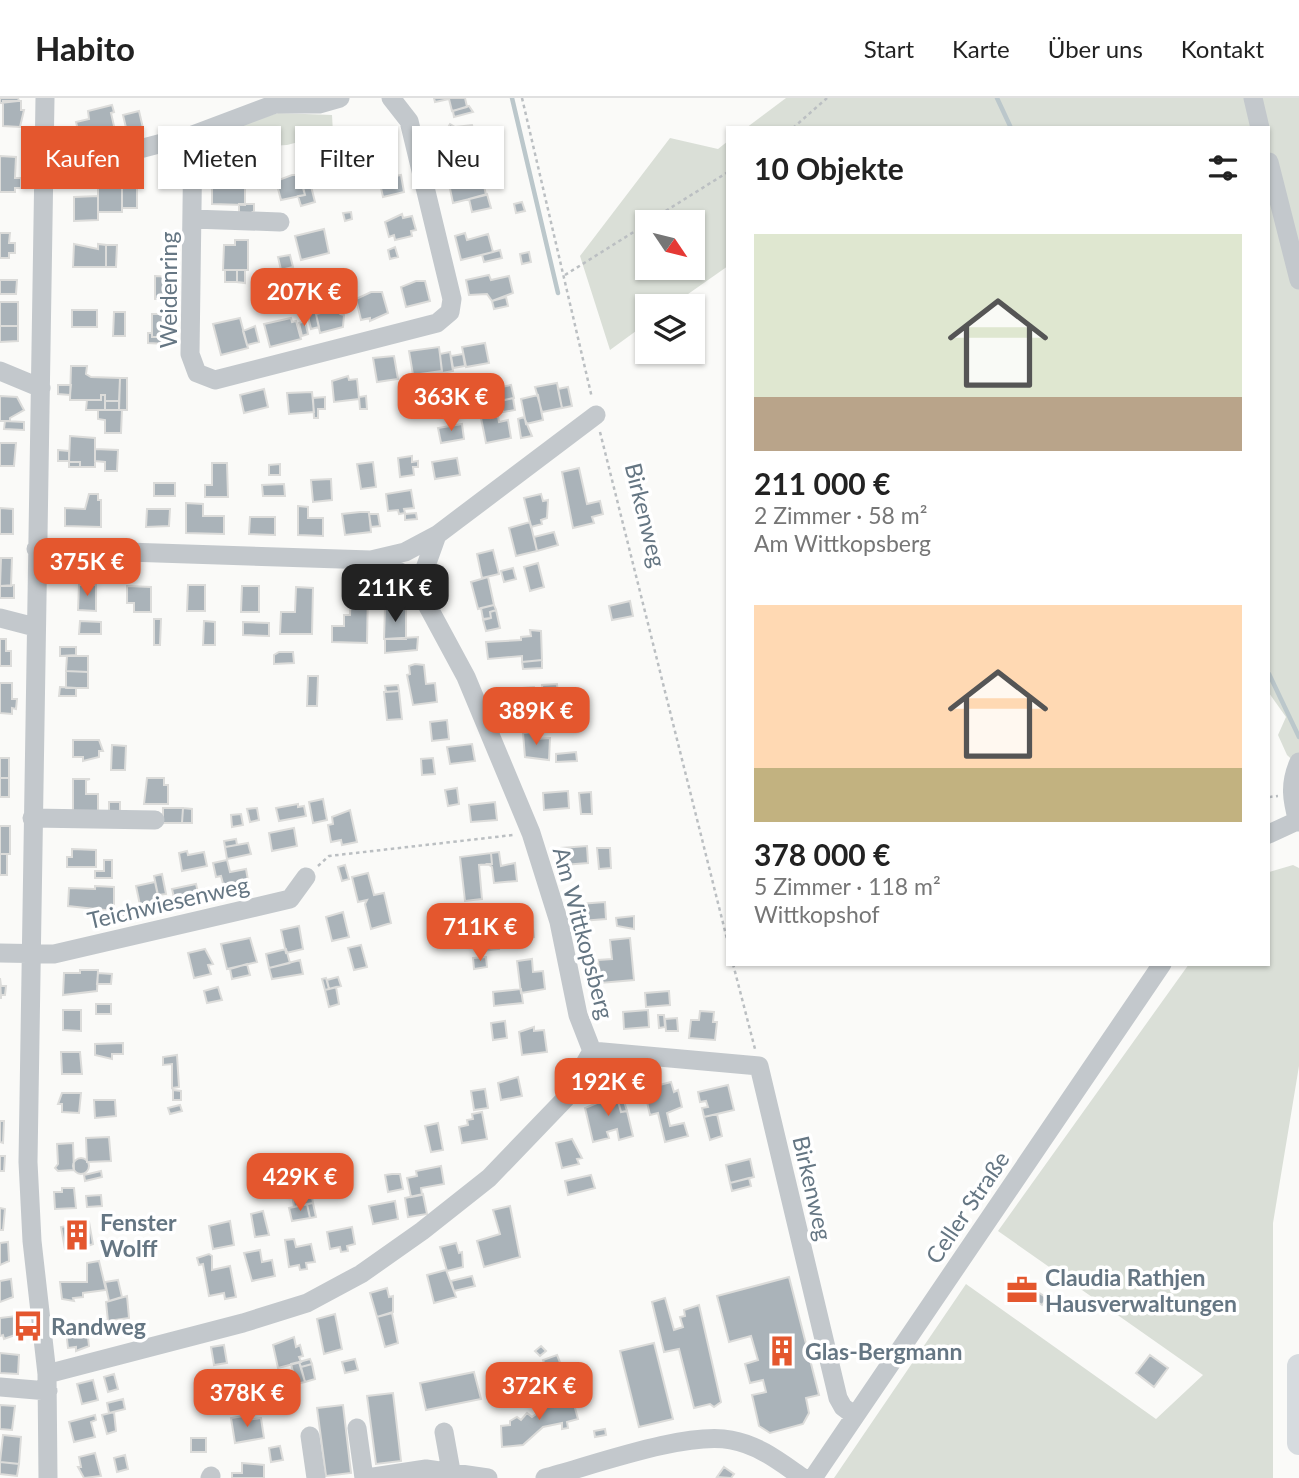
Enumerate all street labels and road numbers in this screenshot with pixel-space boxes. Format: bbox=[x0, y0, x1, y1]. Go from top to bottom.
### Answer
street label: Weidenring bbox=[154, 232, 182, 348]
street label: Birkenweg bbox=[620, 460, 672, 570]
street label: Am Wittkopsberg bbox=[548, 844, 620, 1022]
street label: Teichwiesenweg bbox=[85, 870, 251, 934]
street label: Birkenweg bbox=[787, 1133, 839, 1243]
street label: Celler Straße bbox=[919, 1146, 1015, 1268]

